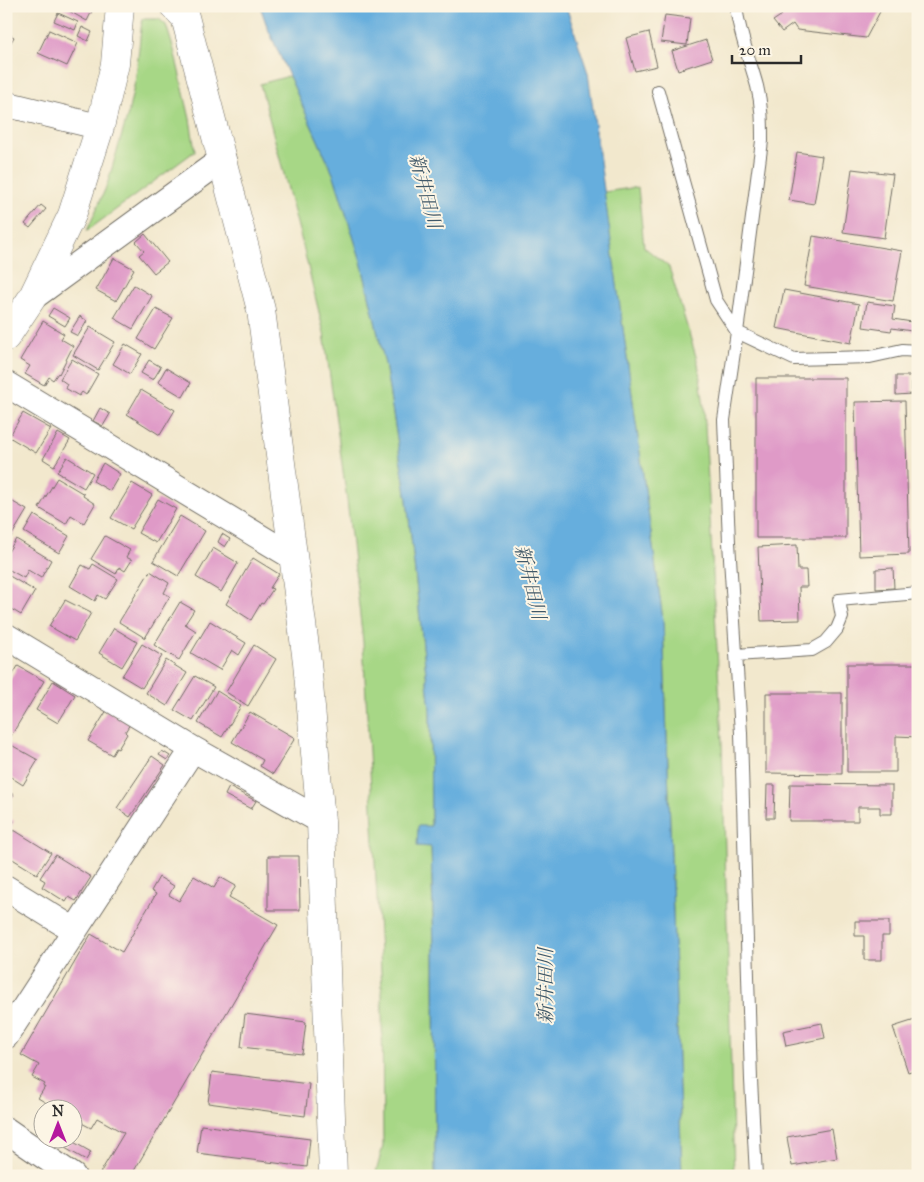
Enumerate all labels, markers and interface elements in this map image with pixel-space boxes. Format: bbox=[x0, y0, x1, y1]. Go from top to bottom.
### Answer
scale bar bbox=[732, 32, 800, 64]
text: 20 m bbox=[739, 41, 771, 59]
water label: 新井田川 bbox=[405, 151, 447, 233]
water label: 新井田川 bbox=[510, 542, 551, 624]
water label: 新井田川 bbox=[534, 946, 557, 1024]
north arrow bbox=[32, 1100, 82, 1150]
text: N bbox=[52, 1103, 64, 1120]

